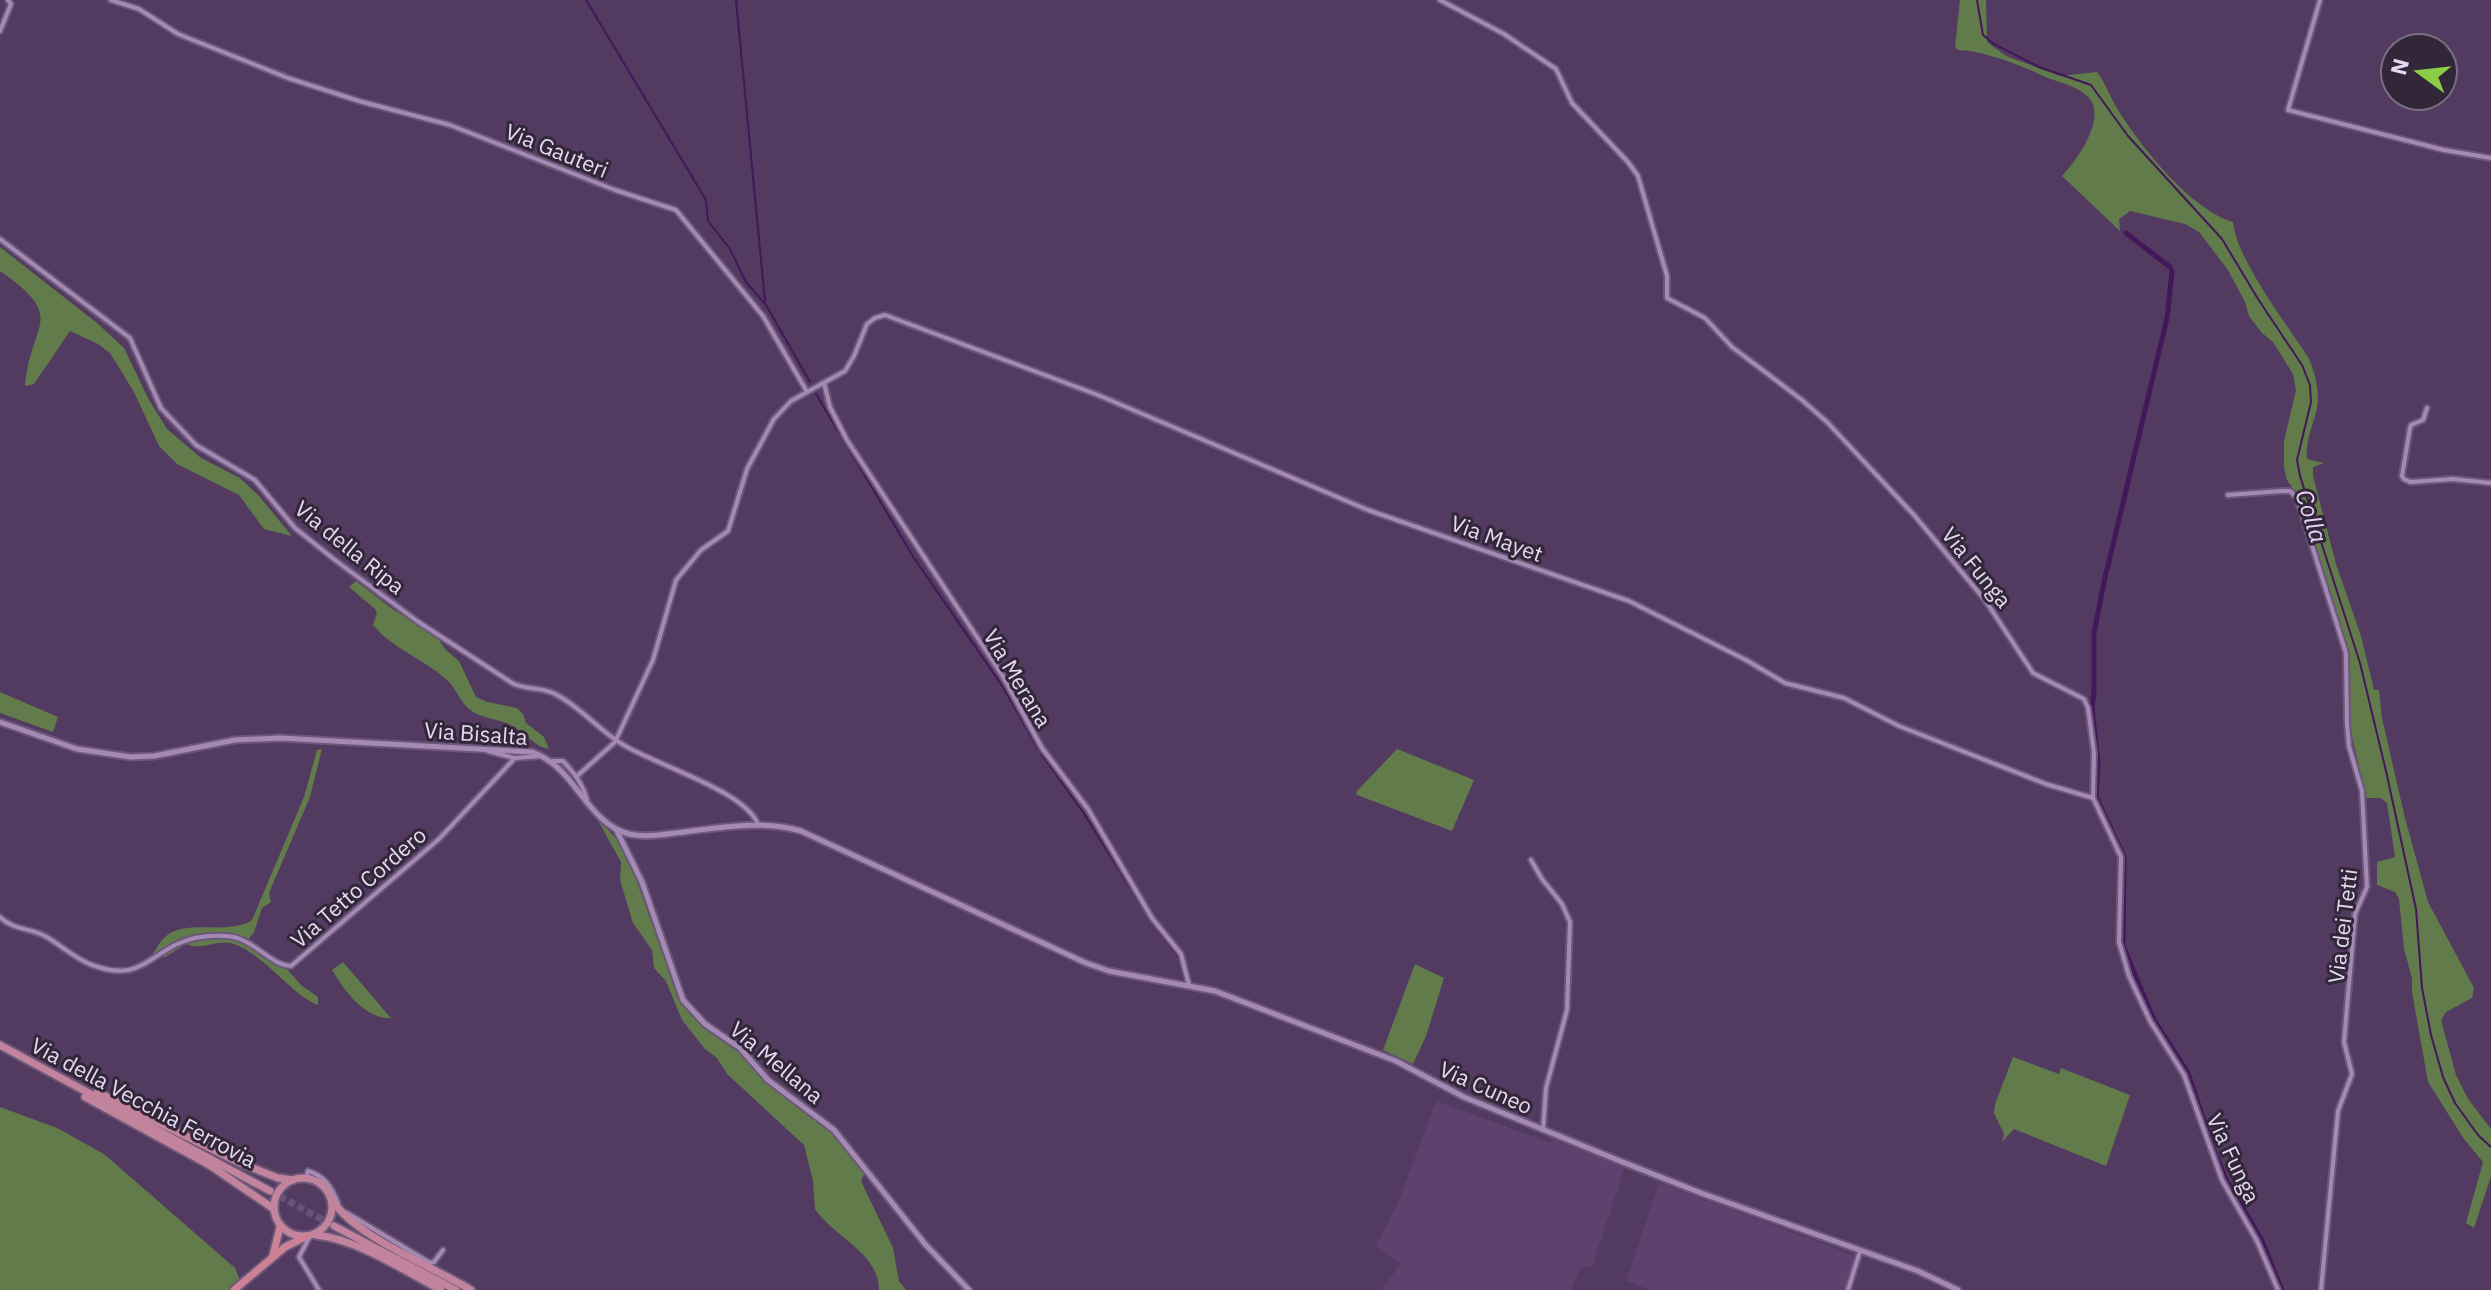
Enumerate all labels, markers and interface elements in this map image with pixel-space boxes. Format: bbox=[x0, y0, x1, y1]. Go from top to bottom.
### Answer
north arrow bbox=[2379, 32, 2459, 112]
text: N bbox=[2383, 55, 2415, 78]
street label: Via Gauteri bbox=[501, 116, 613, 184]
water label: Colla bbox=[2288, 485, 2336, 547]
street label: Via della Ripa bbox=[289, 494, 411, 600]
street label: Via Mayet bbox=[1447, 508, 1547, 568]
street label: Via Funga bbox=[1936, 521, 2019, 614]
street label: Via Merana bbox=[977, 623, 1059, 733]
street label: Via Bisalta bbox=[423, 715, 529, 751]
street label: Via Tetto Cordero bbox=[284, 820, 432, 954]
street label: Via dei Tetti bbox=[2321, 867, 2363, 985]
street label: Via Mellana bbox=[724, 1014, 830, 1110]
street label: Via della Vecchia Ferrovia bbox=[26, 1030, 262, 1174]
street label: Via Cuneo bbox=[1435, 1054, 1537, 1120]
street label: Via Funga bbox=[2201, 1108, 2268, 1208]

